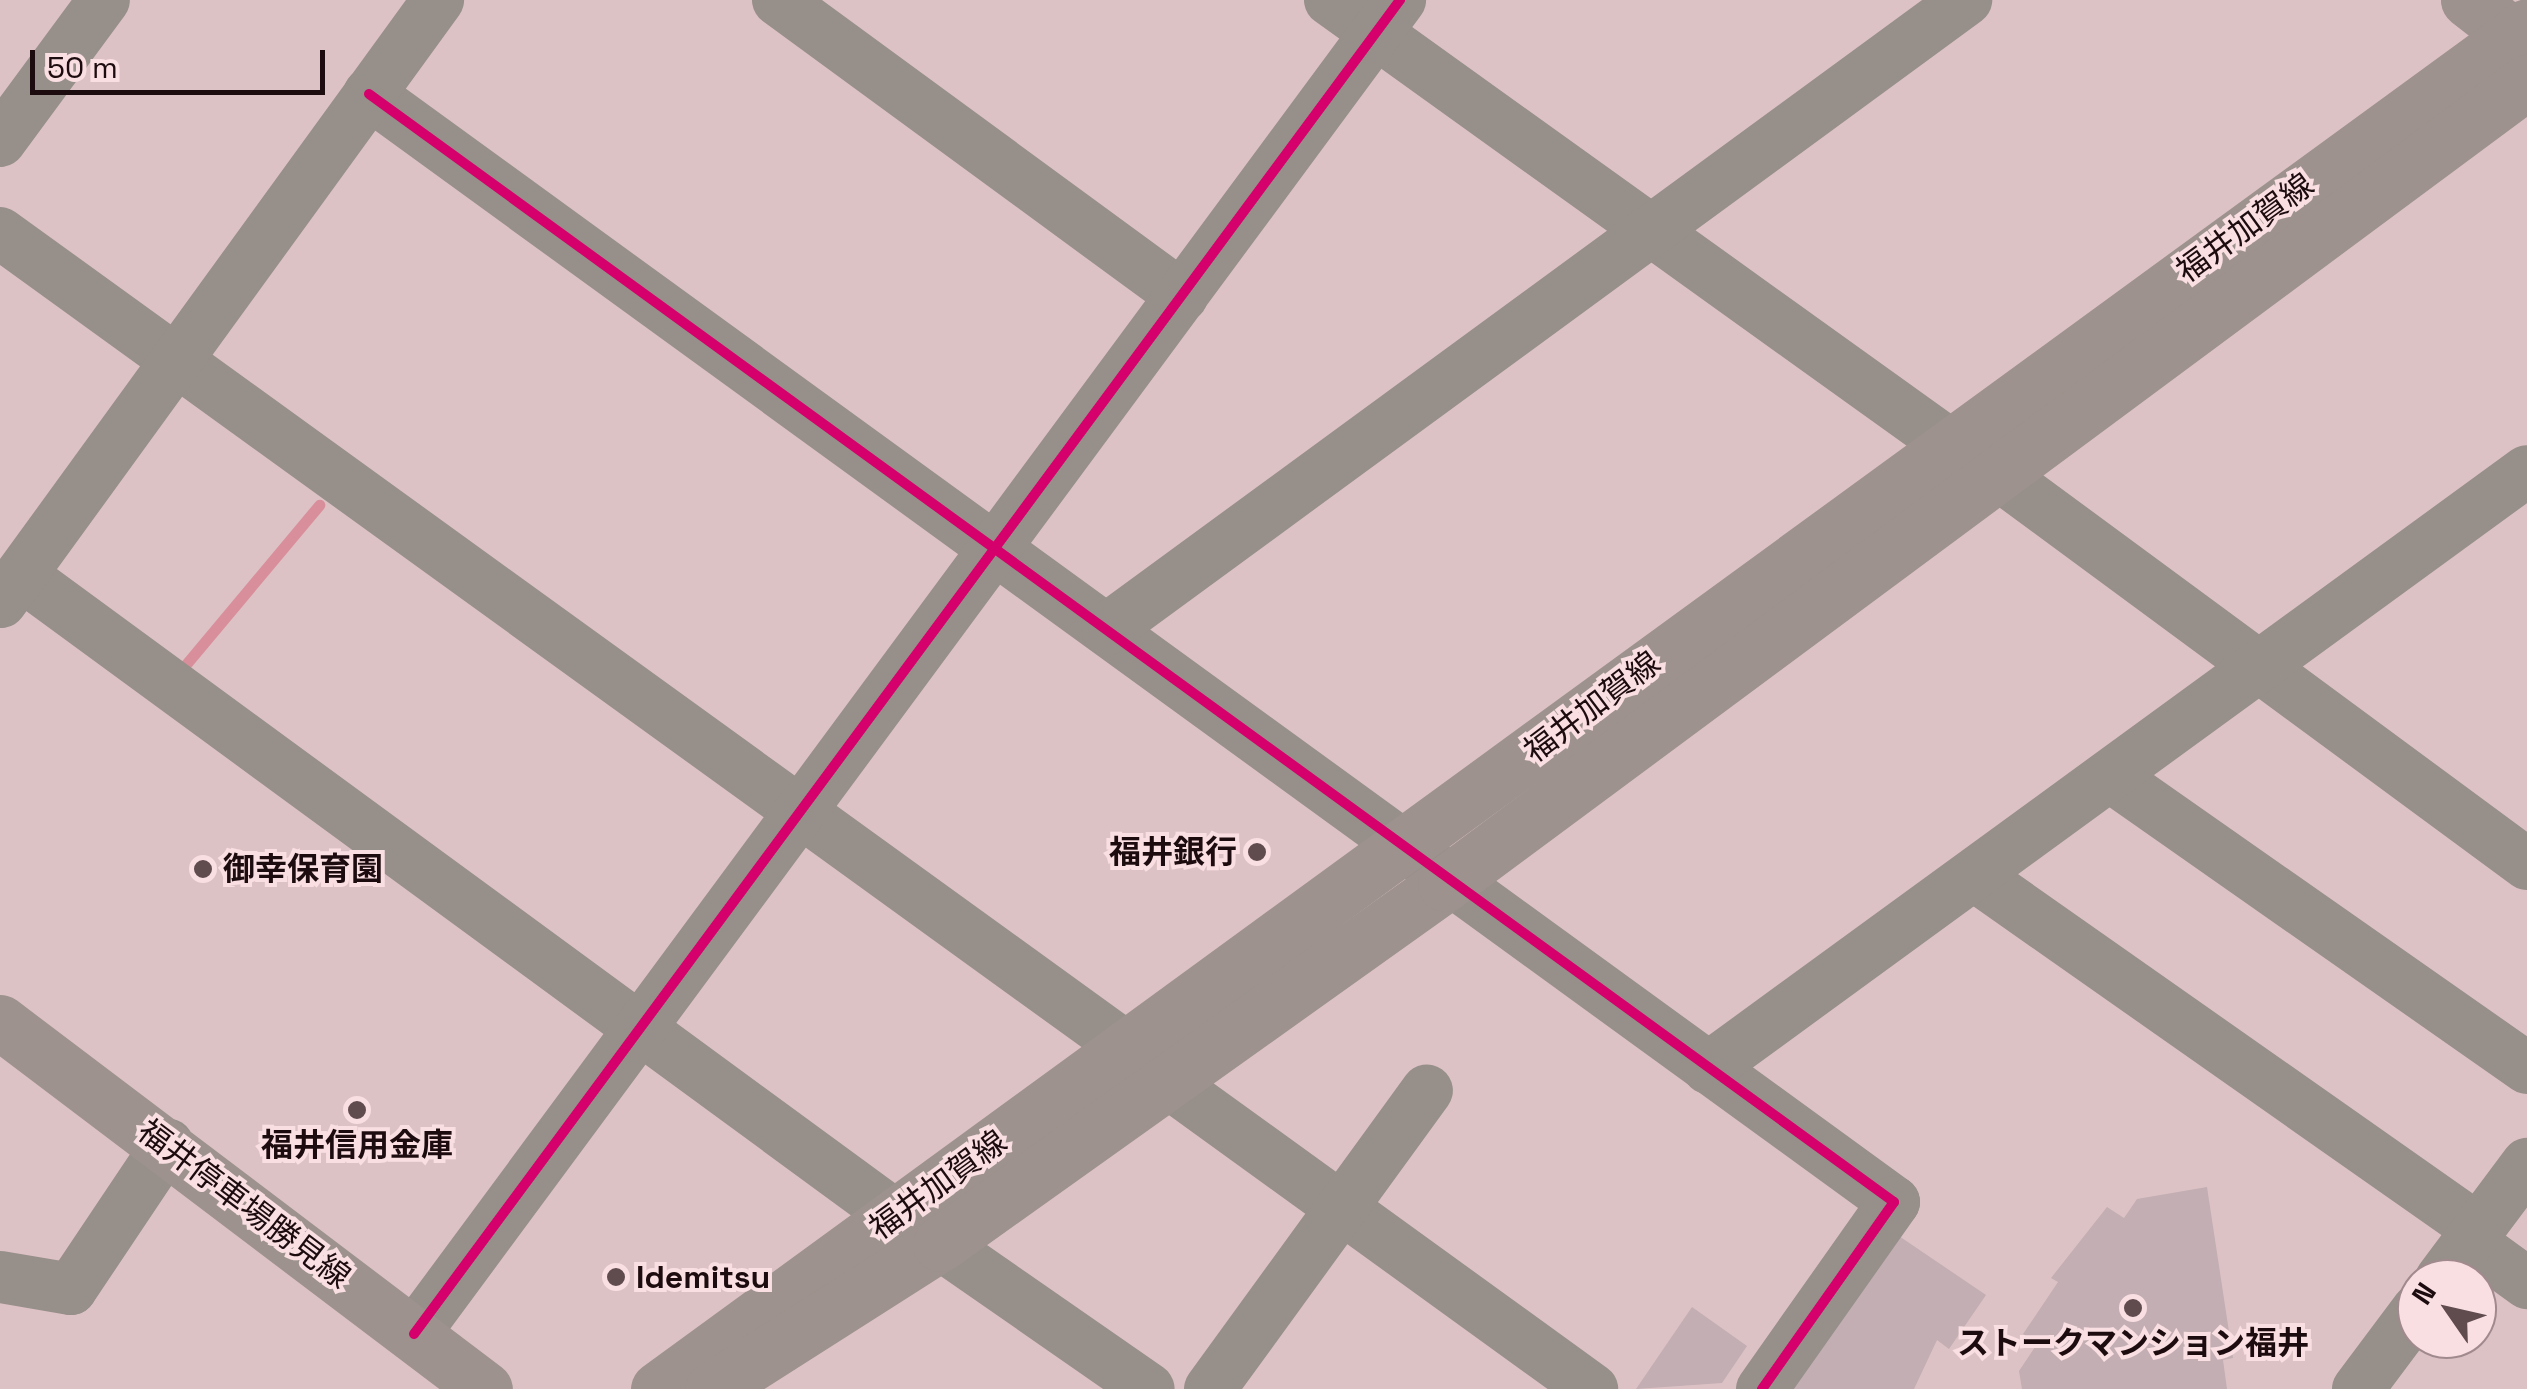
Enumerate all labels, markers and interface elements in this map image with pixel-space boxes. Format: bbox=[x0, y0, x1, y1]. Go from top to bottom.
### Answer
scale bar bbox=[35, 30, 330, 92]
text: 50 m bbox=[47, 48, 118, 87]
street label: 福井加賀線 bbox=[2169, 165, 2321, 291]
street label: 福井加賀線 bbox=[1517, 644, 1667, 770]
place label: 福井銀行 bbox=[1109, 833, 1237, 871]
marker: 福井銀行 bbox=[1246, 841, 1268, 863]
place label: 御幸保育園 bbox=[223, 850, 383, 888]
marker: 御幸保育園 bbox=[192, 858, 214, 880]
marker: 福井信用金庫 bbox=[346, 1099, 368, 1121]
street label: 福井停車場勝見線 bbox=[130, 1112, 358, 1296]
street label: 福井加賀線 bbox=[862, 1122, 1014, 1248]
place label: 福井信用金庫 bbox=[261, 1126, 453, 1164]
place label: Idemitsu bbox=[636, 1258, 770, 1296]
north arrow bbox=[2397, 1259, 2497, 1359]
marker: Idemitsu bbox=[605, 1266, 627, 1288]
text: N bbox=[2404, 1276, 2444, 1311]
marker: ストークマンション福井 bbox=[2122, 1297, 2144, 1319]
place label: ストークマンション福井 bbox=[1957, 1324, 2309, 1362]

